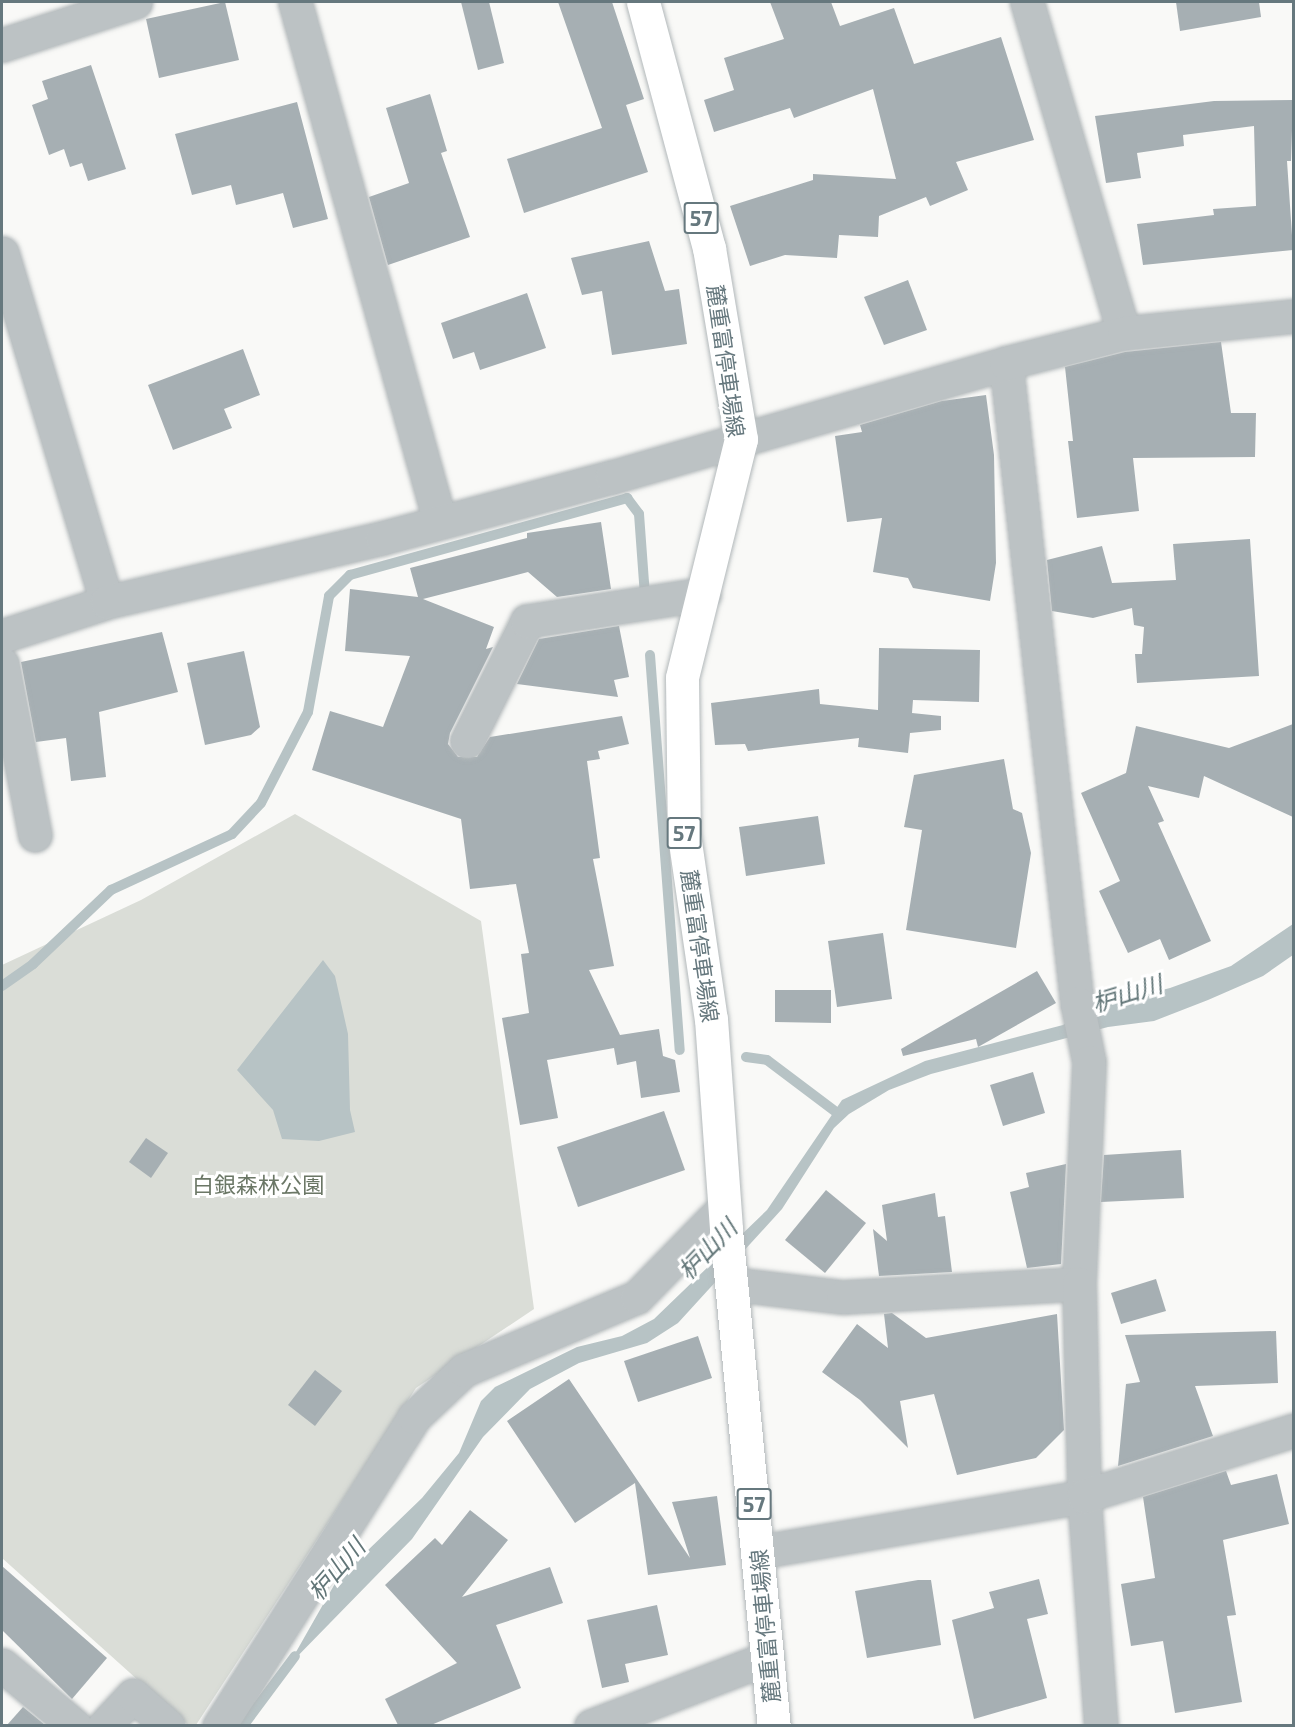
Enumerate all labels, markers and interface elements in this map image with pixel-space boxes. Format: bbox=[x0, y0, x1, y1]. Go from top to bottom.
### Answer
road number: 57 bbox=[683, 200, 719, 236]
street label: 麓重富停車場線 bbox=[702, 283, 750, 439]
road number: 57 bbox=[666, 815, 702, 851]
street label: 麓重富停車場線 bbox=[676, 868, 724, 1024]
water label: 枦山川 bbox=[1088, 969, 1166, 1017]
park label: 白銀森林公園 bbox=[192, 1172, 324, 1198]
water label: 枦山川 bbox=[672, 1213, 742, 1285]
road number: 57 bbox=[736, 1486, 772, 1522]
water label: 枦山川 bbox=[302, 1532, 370, 1606]
street label: 麓重富停車場線 bbox=[745, 1548, 785, 1704]

